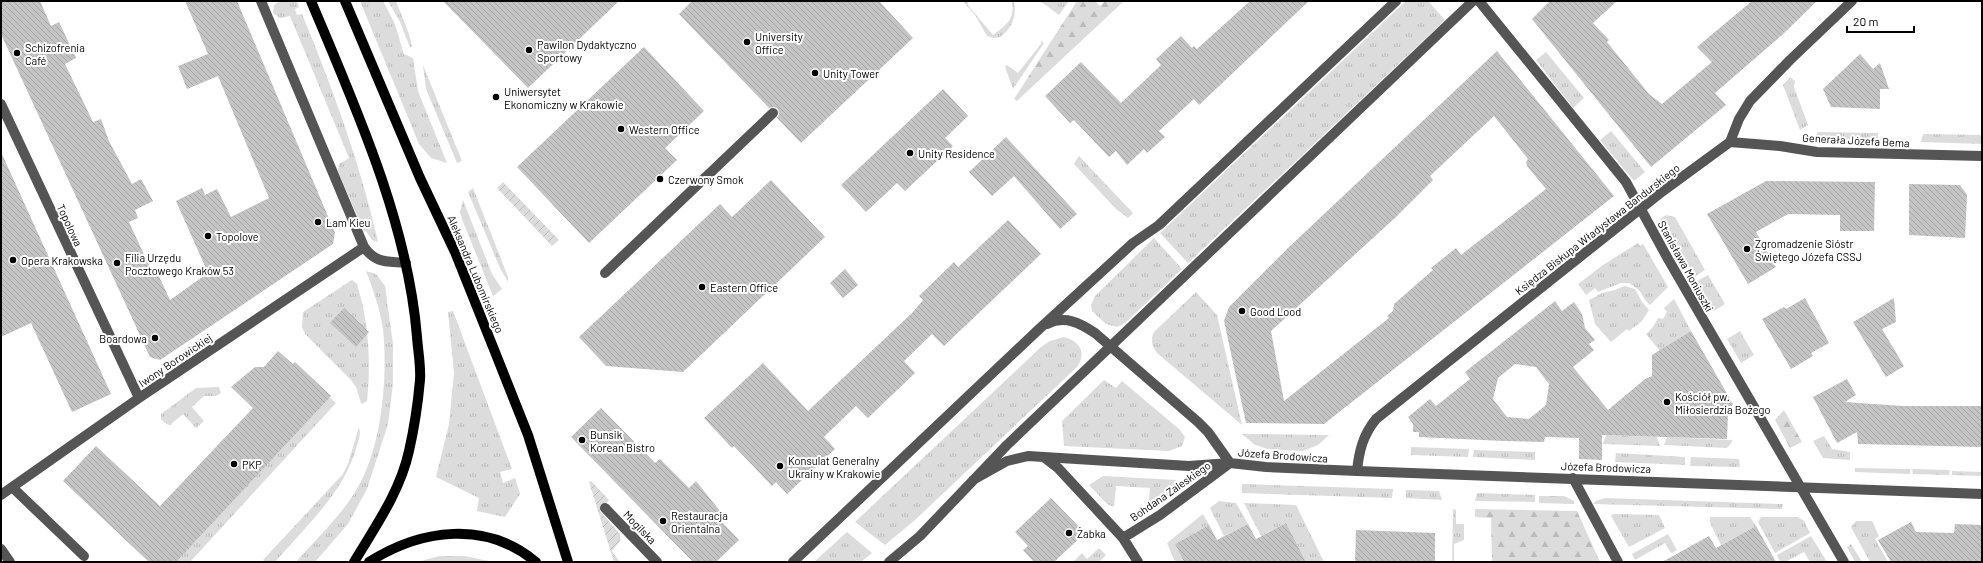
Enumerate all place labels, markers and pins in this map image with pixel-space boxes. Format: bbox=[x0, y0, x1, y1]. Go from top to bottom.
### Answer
place label: University Office bbox=[755, 30, 803, 56]
marker: University Office bbox=[742, 37, 752, 47]
place label: Pawilon Dydaktyczno Sportowy bbox=[537, 38, 637, 64]
place label: Schizofrenia Café bbox=[25, 41, 85, 67]
marker: Pawilon Dydaktyczno Sportowy bbox=[524, 45, 534, 55]
marker: Schizofrenia Café bbox=[12, 48, 22, 58]
place label: Unity Tower bbox=[823, 67, 879, 80]
marker: Unity Tower bbox=[810, 68, 820, 78]
place label: Uniwersytet Ekonomiczny w Krakowie bbox=[504, 85, 624, 111]
marker: Uniwersytet Ekonomiczny w Krakowie bbox=[491, 92, 501, 102]
place label: Western Office bbox=[629, 123, 700, 136]
marker: Western Office bbox=[616, 124, 626, 134]
place label: Unity Residence bbox=[918, 147, 995, 160]
marker: Unity Residence bbox=[905, 148, 915, 158]
place label: Czerwony Smok bbox=[668, 173, 744, 186]
marker: Czerwony Smok bbox=[655, 174, 665, 184]
place label: Lam Kieu bbox=[326, 216, 371, 229]
marker: Lam Kieu bbox=[313, 217, 323, 227]
place label: Topolove bbox=[216, 230, 259, 243]
marker: Topolove bbox=[203, 231, 213, 241]
place label: Zgromadzenie Sióstr Świętego Józefa CSSJ bbox=[1755, 237, 1862, 263]
marker: Zgromadzenie Sióstr Świętego Józefa CSSJ bbox=[1742, 244, 1752, 254]
place label: Filia Urzędu Pocztowego Kraków 53 bbox=[125, 251, 234, 277]
place label: Opera Krakowska bbox=[21, 254, 103, 267]
marker: Opera Krakowska bbox=[8, 255, 18, 265]
marker: Filia Urzędu Pocztowego Kraków 53 bbox=[112, 258, 122, 268]
place label: Eastern Office bbox=[710, 281, 778, 294]
marker: Eastern Office bbox=[697, 282, 707, 292]
place label: Good Lood bbox=[1250, 305, 1301, 318]
marker: Good Lood bbox=[1237, 306, 1247, 316]
place label: Boardowa bbox=[99, 332, 147, 345]
marker: Boardowa bbox=[150, 333, 160, 343]
place label: Kościół pw. Miłosierdzia Bożego bbox=[1675, 390, 1770, 416]
marker: Kościół pw. Miłosierdzia Bożego bbox=[1662, 397, 1672, 407]
place label: Bunsik Korean Bistro bbox=[590, 428, 655, 454]
marker: Bunsik Korean Bistro bbox=[577, 435, 587, 445]
place label: Konsulat Generalny Ukrainy w Krakowie bbox=[788, 454, 880, 480]
place label: PKP bbox=[242, 458, 262, 471]
marker: PKP bbox=[229, 459, 239, 469]
marker: Konsulat Generalny Ukrainy w Krakowie bbox=[775, 461, 785, 471]
place label: Restauracja Orientalna bbox=[671, 509, 728, 535]
marker: Restauracja Orientalna bbox=[658, 516, 668, 526]
place label: Żabka bbox=[1077, 526, 1106, 540]
marker: Żabka bbox=[1064, 528, 1074, 538]

